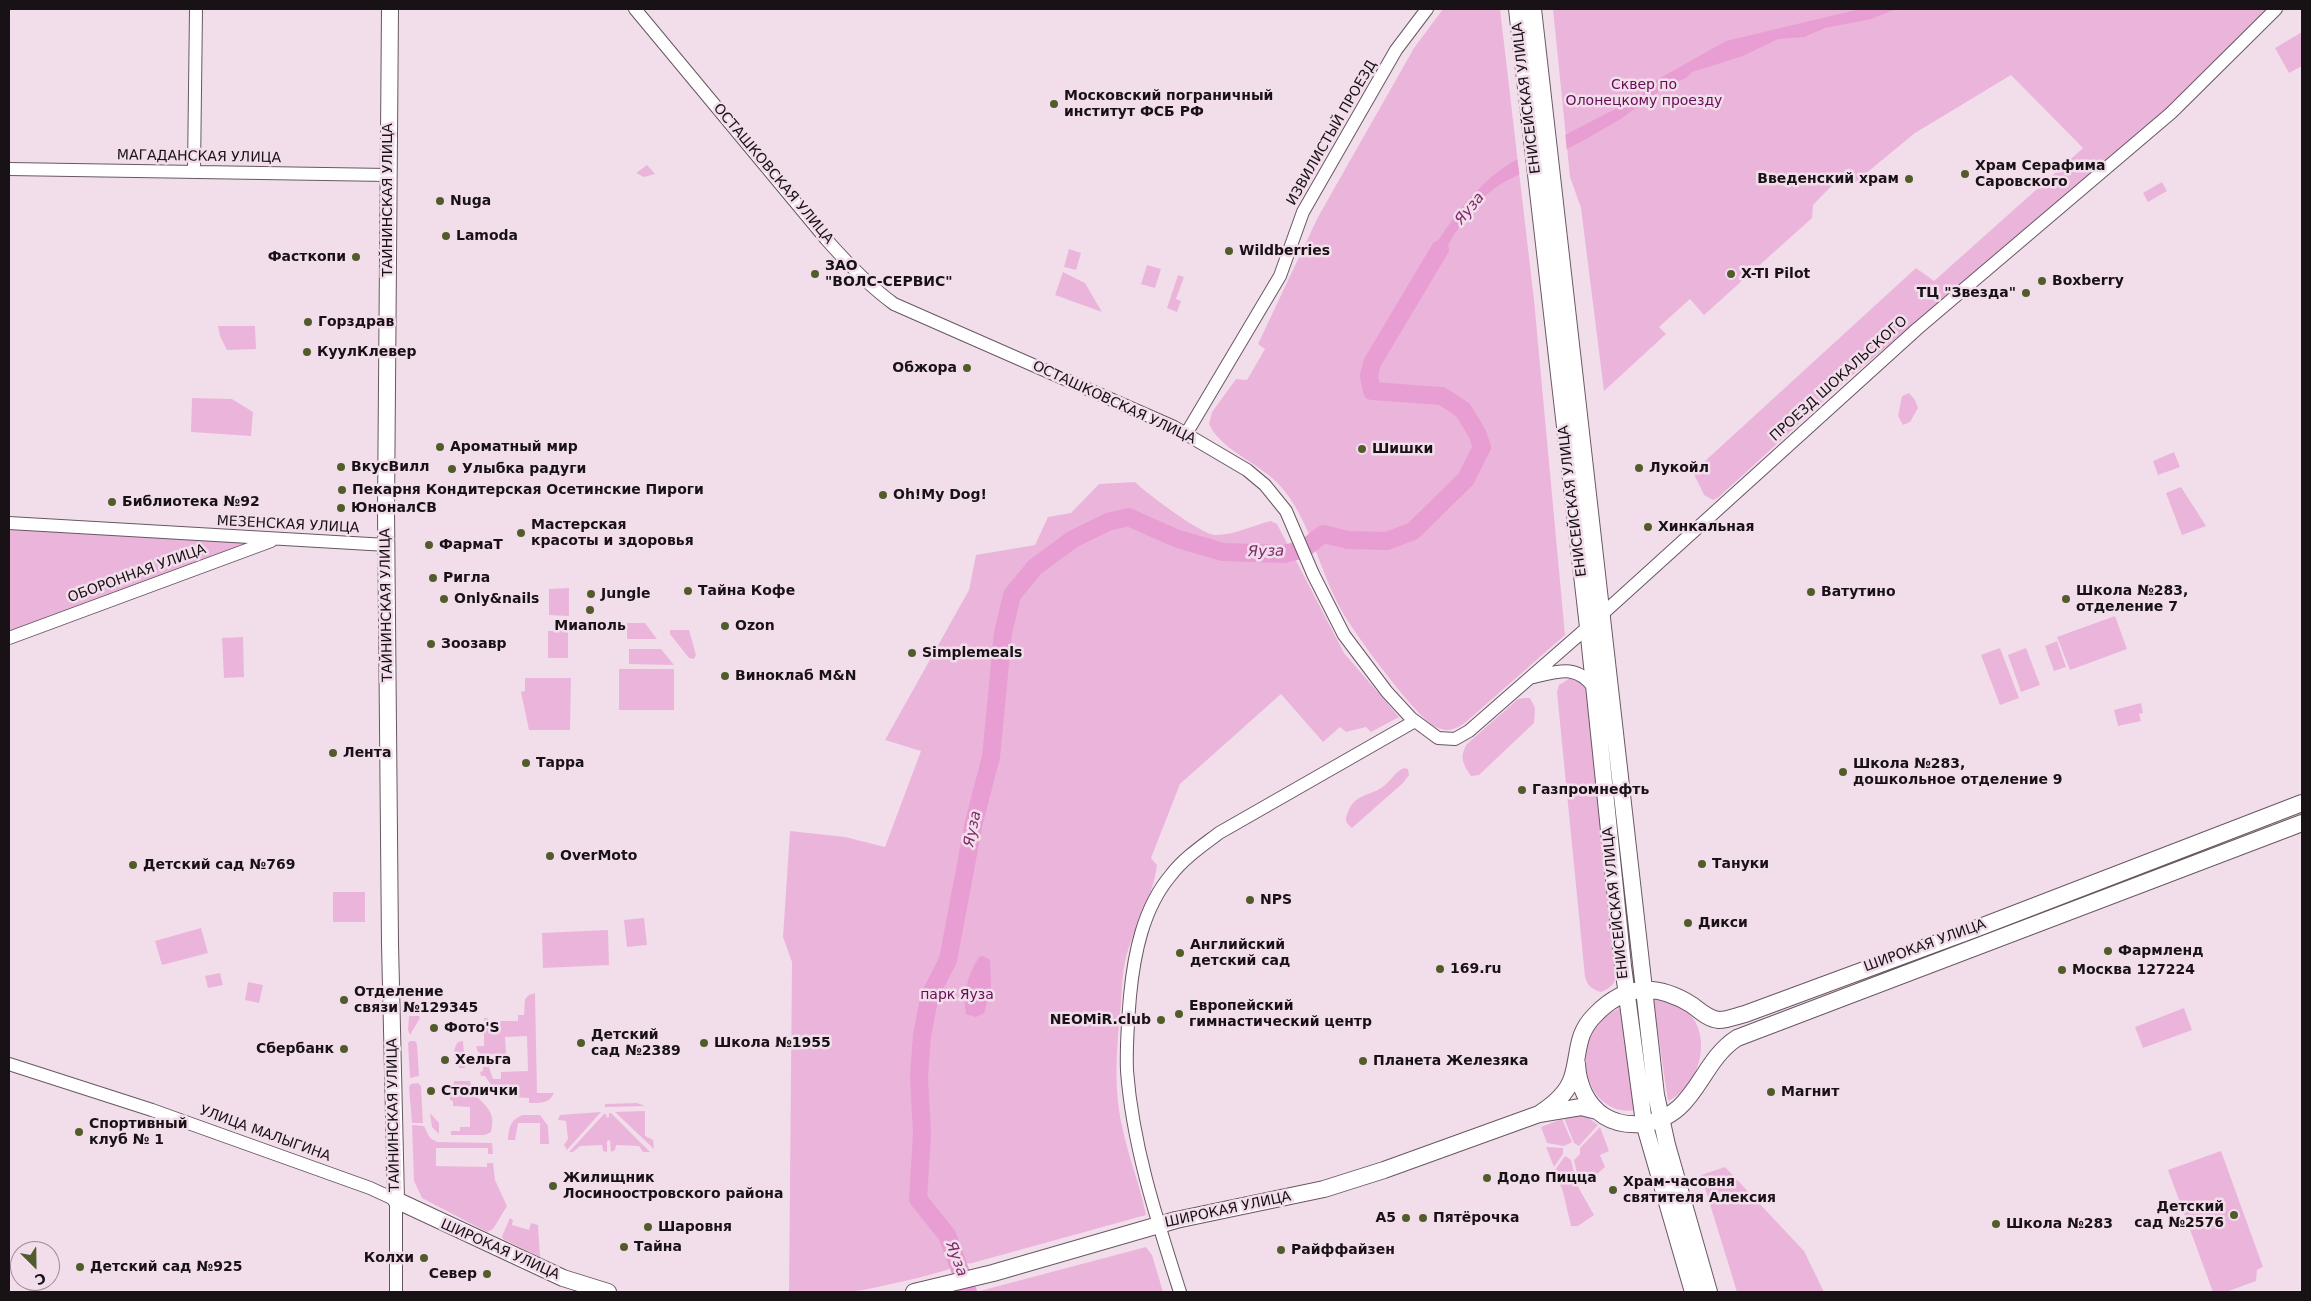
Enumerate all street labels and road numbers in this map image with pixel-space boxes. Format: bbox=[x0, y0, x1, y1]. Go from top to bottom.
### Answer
street label: ЕНИСЕЙСКАЯ УЛИЦА bbox=[1509, 21, 1545, 175]
street label: ИЗВИЛИСТЫЙ ПРОЕЗД bbox=[1284, 57, 1380, 209]
street label: ОСТАШКОВСКАЯ УЛИЦА bbox=[709, 100, 837, 248]
street label: ТАЙНИНСКАЯ УЛИЦА bbox=[380, 123, 396, 277]
street label: МАГАДАНСКАЯ УЛИЦА bbox=[117, 147, 281, 167]
street label: ПРОЕЗД ШОКАЛЬСКОГО bbox=[1767, 313, 1911, 445]
street label: ОСТАШКОВСКАЯ УЛИЦА bbox=[1030, 358, 1198, 448]
street label: ЕНИСЕЙСКАЯ УЛИЦА bbox=[1555, 424, 1591, 578]
street label: МЕЗЕНСКАЯ УЛИЦА bbox=[216, 513, 360, 537]
street label: ТАЙНИНСКАЯ УЛИЦА bbox=[377, 528, 397, 682]
street label: ОБОРОННАЯ УЛИЦА bbox=[66, 541, 208, 607]
street label: ЕНИСЕЙСКАЯ УЛИЦА bbox=[1600, 826, 1632, 980]
street label: ШИРОКАЯ УЛИЦА bbox=[1862, 916, 1988, 976]
street label: ТАЙНИНСКАЯ УЛИЦА bbox=[384, 1038, 404, 1192]
street label: УЛИЦА МАЛЫГИНА bbox=[197, 1102, 333, 1166]
street label: ШИРОКАЯ УЛИЦА bbox=[1163, 1188, 1293, 1232]
street label: ШИРОКАЯ УЛИЦА bbox=[438, 1216, 562, 1284]

